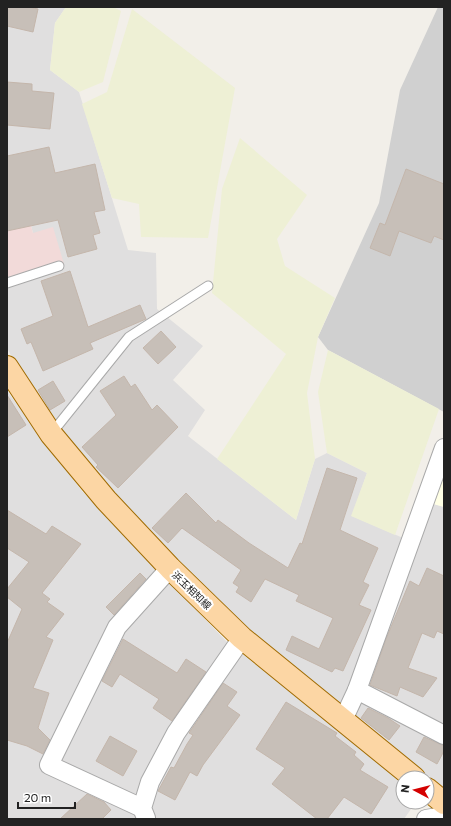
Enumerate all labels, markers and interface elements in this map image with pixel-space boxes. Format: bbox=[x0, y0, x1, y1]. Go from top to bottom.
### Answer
street label: 浜玉相知線 bbox=[170, 568, 214, 612]
north arrow bbox=[395, 770, 435, 810]
scale bar bbox=[18, 784, 75, 810]
text: N bbox=[398, 784, 412, 794]
text: 20 m bbox=[24, 790, 51, 804]

